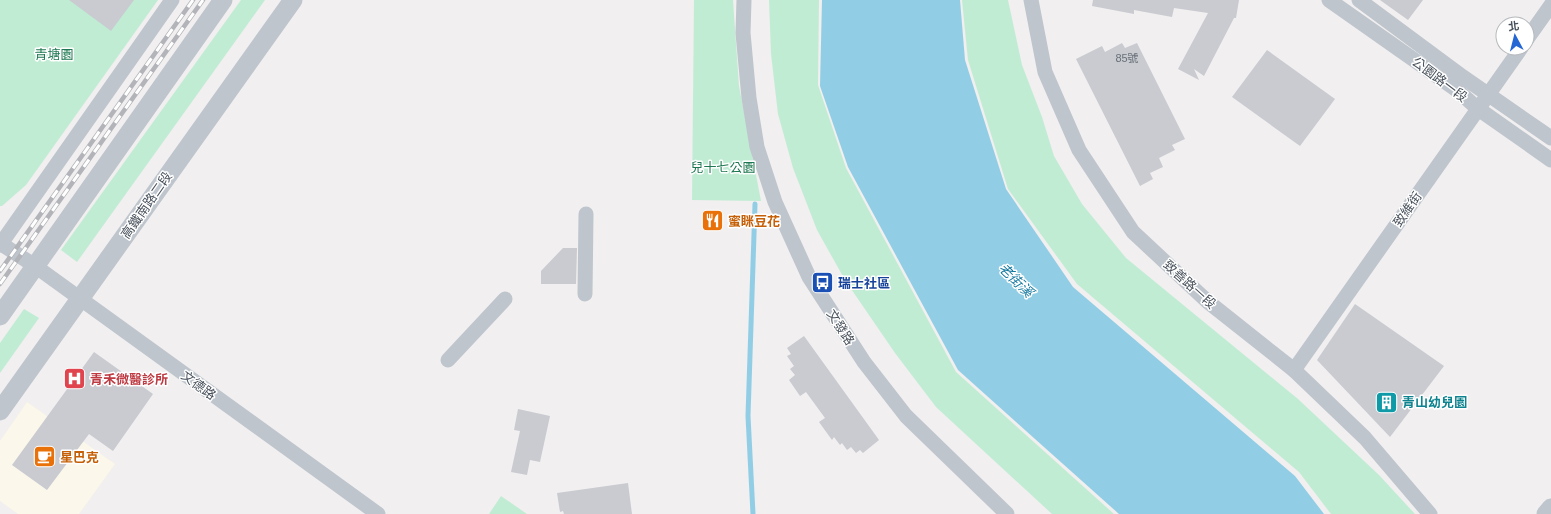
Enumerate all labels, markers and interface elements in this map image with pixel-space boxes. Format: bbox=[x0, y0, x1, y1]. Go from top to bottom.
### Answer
north arrow bbox=[1495, 16, 1535, 56]
text: 北 bbox=[1508, 19, 1520, 33]
park label: 青塘園 bbox=[34, 47, 74, 62]
house number: 85號 bbox=[1115, 52, 1139, 64]
street label: 公園路一段 bbox=[1409, 54, 1470, 105]
park label: 兒十七公園 bbox=[690, 160, 756, 175]
street label: 高鐵南路二段 bbox=[118, 169, 175, 242]
street label: 致維街 bbox=[1390, 189, 1425, 230]
restaurant icon: 蜜眯豆花 bbox=[699, 208, 725, 234]
place label: 蜜眯豆花 bbox=[728, 214, 780, 229]
street label: 致善路一段 bbox=[1160, 257, 1219, 312]
water label: 老街溪 bbox=[995, 260, 1038, 302]
bus stop icon: 瑞士社區 bbox=[809, 270, 835, 296]
place label: 瑞士社區 bbox=[838, 276, 890, 291]
street label: 文發路 bbox=[824, 307, 857, 348]
hospital icon: 青禾微醫診所 bbox=[62, 366, 88, 392]
street label: 文德路 bbox=[179, 368, 219, 403]
place label: 青禾微醫診所 bbox=[90, 372, 168, 387]
building icon: 青山幼兒園 bbox=[1374, 389, 1400, 415]
place label: 青山幼兒園 bbox=[1402, 395, 1467, 410]
cafe icon: 星巴克 bbox=[32, 444, 58, 470]
place label: 星巴克 bbox=[60, 450, 99, 465]

